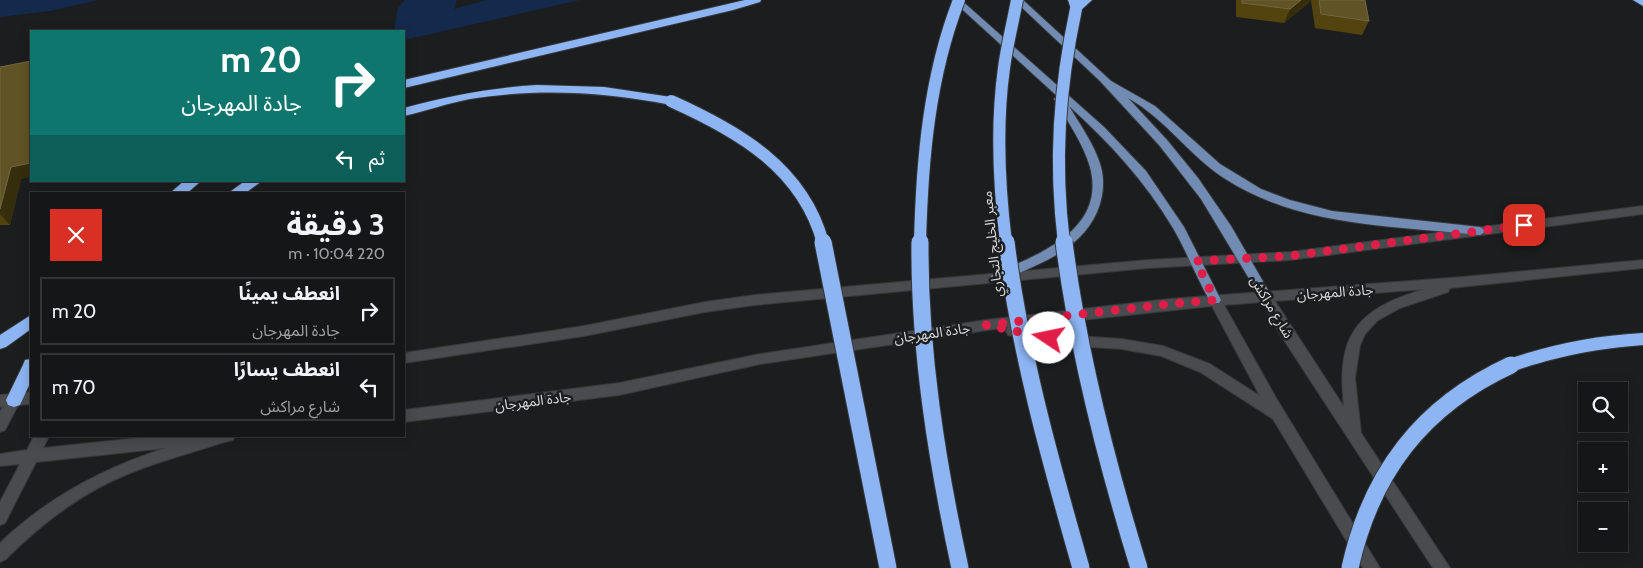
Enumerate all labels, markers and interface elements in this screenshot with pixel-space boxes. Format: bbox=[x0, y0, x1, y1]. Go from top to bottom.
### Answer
text: 20 m bbox=[220, 38, 302, 81]
icon: right bbox=[320, 50, 385, 115]
text: جادة المهرجان bbox=[181, 90, 302, 117]
icon: left bbox=[331, 145, 359, 173]
text: ثم bbox=[369, 147, 385, 170]
street label: معبر الخليج التجاري bbox=[977, 190, 1009, 298]
pin bbox=[1503, 204, 1545, 246]
text: 3 دقيقة bbox=[287, 206, 385, 243]
button: close bbox=[50, 209, 102, 261]
icon: arrive bbox=[1510, 211, 1538, 239]
text: 220 m · 10:04 bbox=[288, 244, 385, 263]
street label: شارع مراكش bbox=[1245, 272, 1298, 343]
street label: جادة المهرجان bbox=[1296, 280, 1374, 304]
text: انعطف يمينًا bbox=[239, 282, 340, 305]
icon: right bbox=[355, 297, 383, 325]
text: 20 m bbox=[52, 300, 96, 323]
position arrow bbox=[1022, 311, 1074, 363]
street label: جادة المهرجان bbox=[893, 319, 971, 347]
text: جادة المهرجان bbox=[252, 321, 340, 340]
text: انعطف يسارًا bbox=[234, 358, 340, 381]
icon: left bbox=[355, 373, 383, 401]
text: 70 m bbox=[52, 376, 96, 399]
map controls bbox=[1578, 382, 1628, 552]
button: search bbox=[1578, 382, 1628, 432]
street label: جادة المهرجان bbox=[494, 387, 572, 415]
text: شارع مراكش bbox=[260, 397, 340, 416]
button: + bbox=[1578, 442, 1628, 492]
button: − bbox=[1578, 502, 1628, 552]

